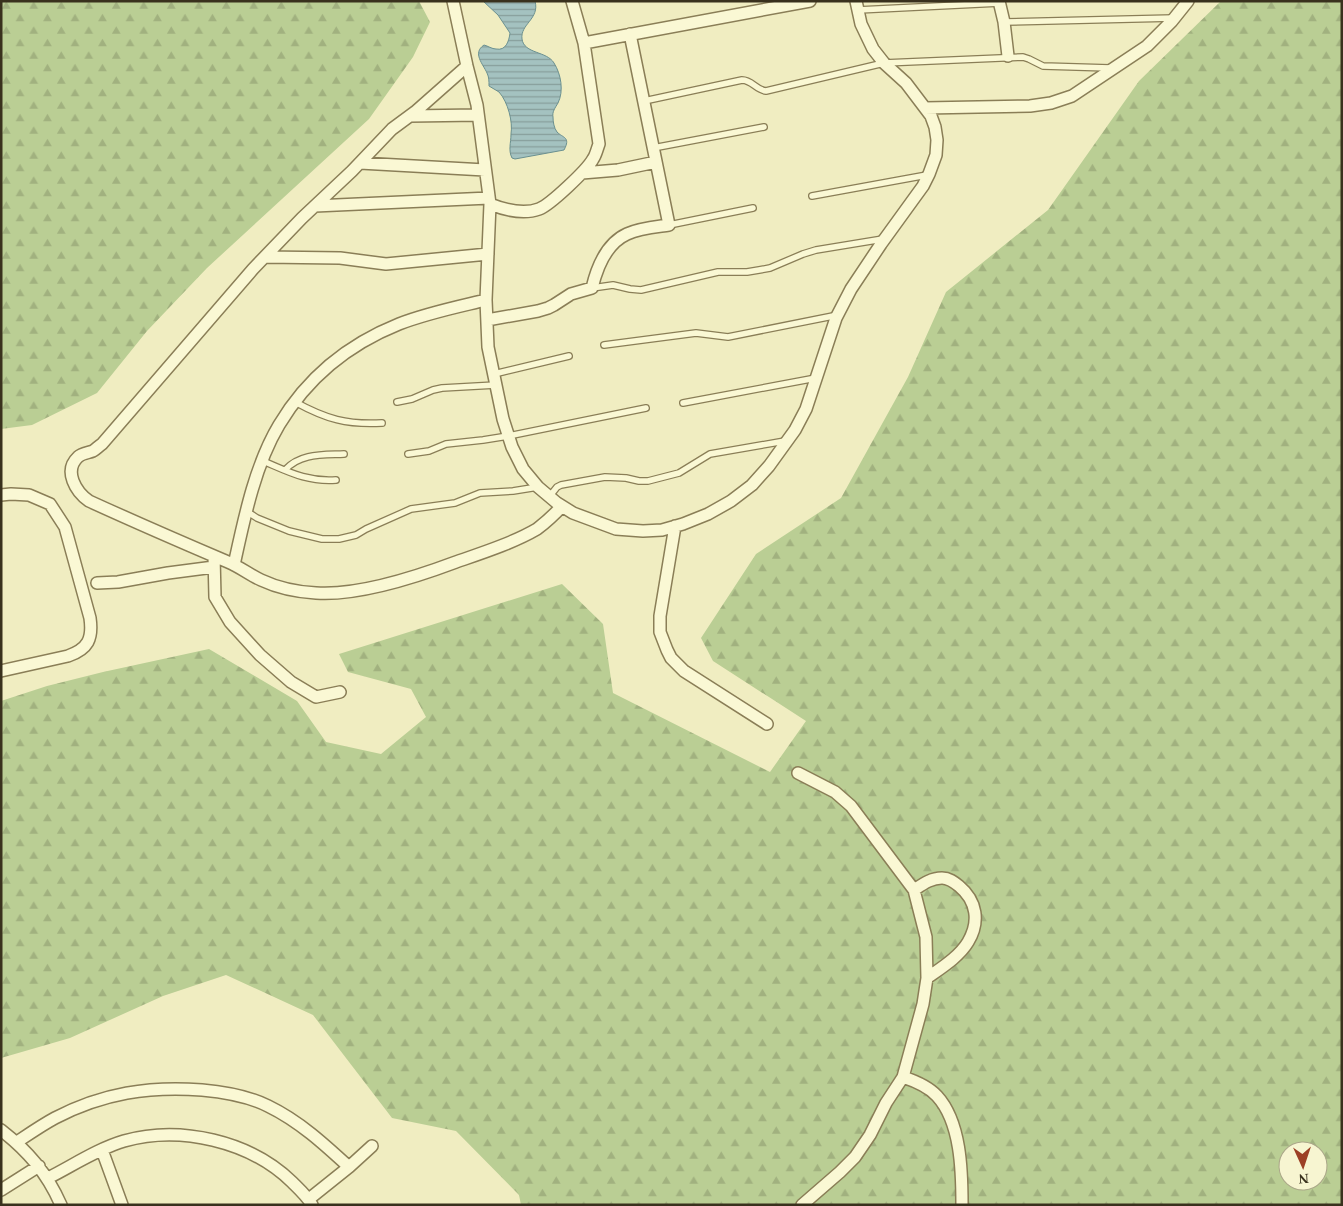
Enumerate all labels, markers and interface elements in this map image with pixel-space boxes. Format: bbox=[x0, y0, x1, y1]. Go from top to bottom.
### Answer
north arrow bbox=[1278, 1141, 1328, 1191]
text: N bbox=[1298, 1171, 1309, 1186]

